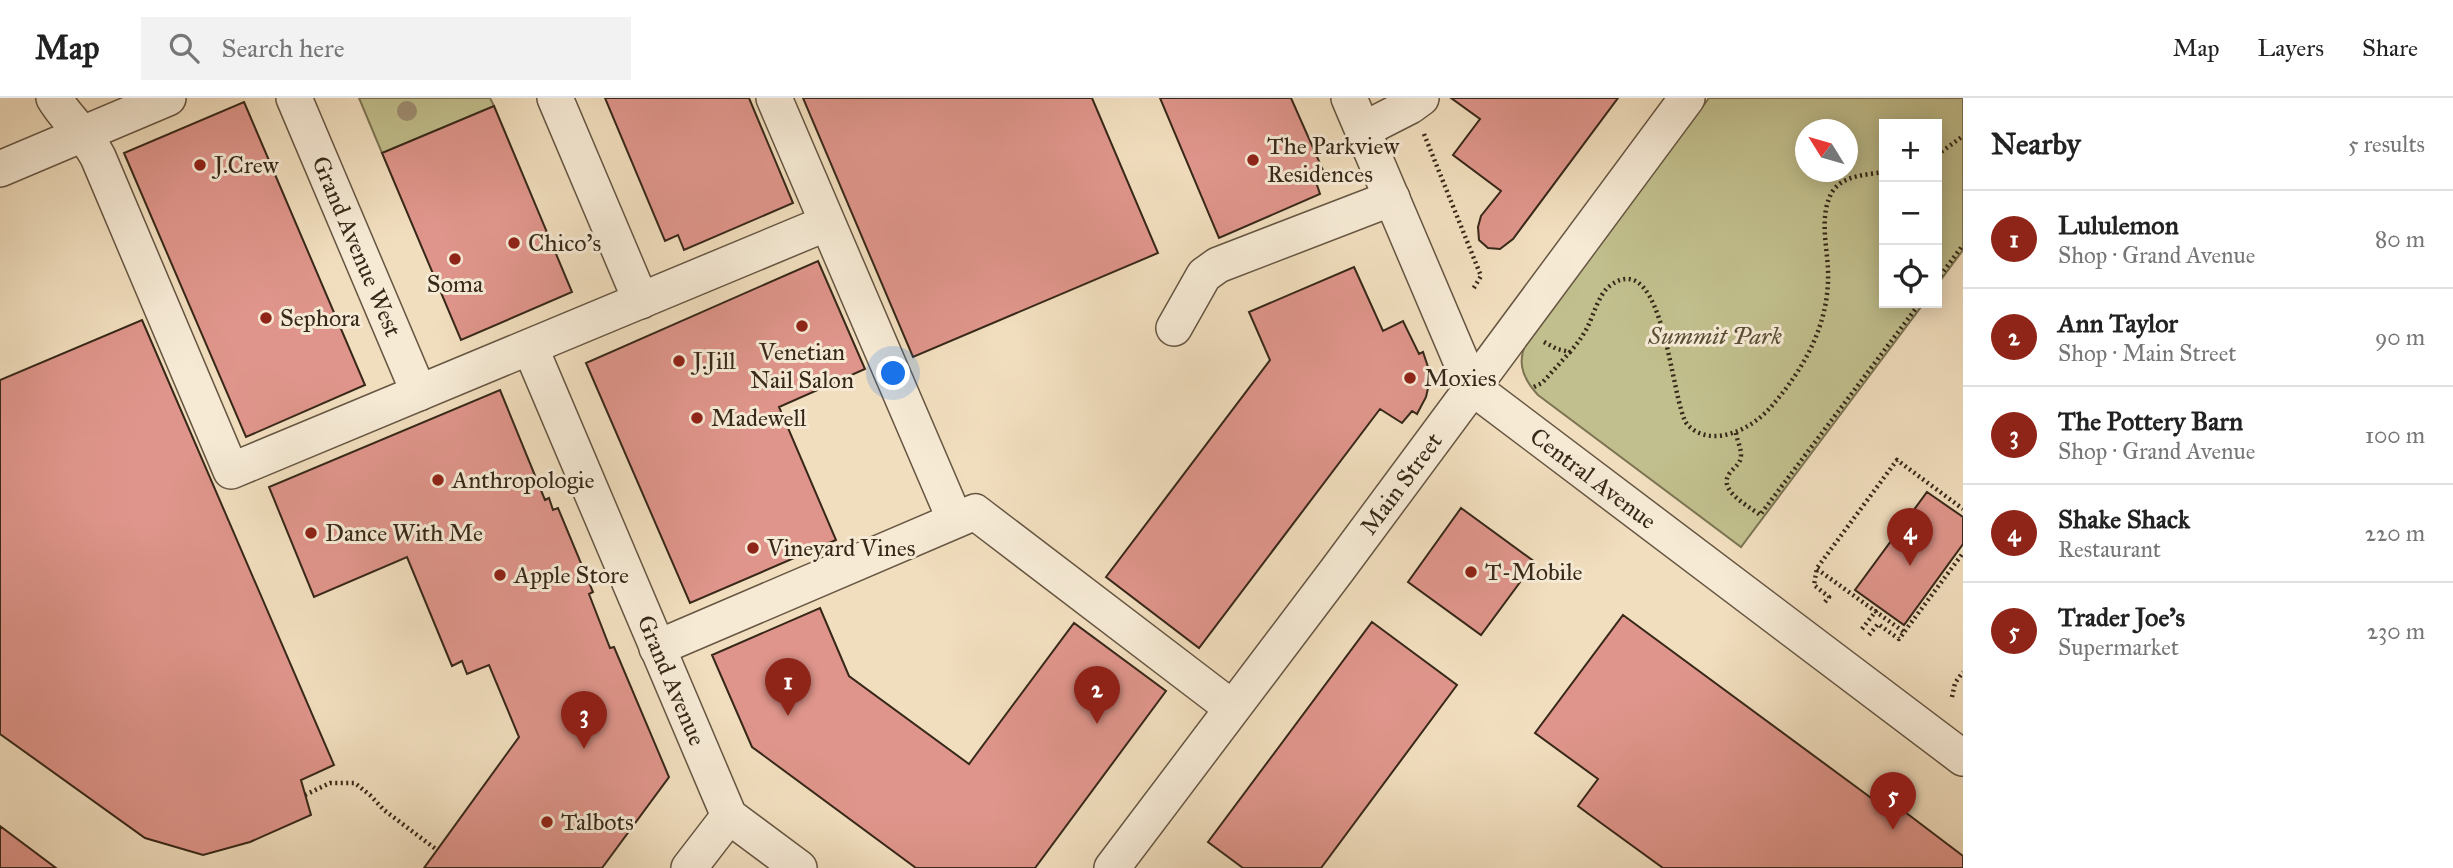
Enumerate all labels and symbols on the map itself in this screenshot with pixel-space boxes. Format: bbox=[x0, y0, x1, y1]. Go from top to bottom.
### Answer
north arrow bbox=[1795, 119, 1858, 182]
place label: The Parkview Residences bbox=[1267, 131, 1400, 189]
place label: J.Crew bbox=[211, 150, 280, 180]
street label: Grand Avenue West bbox=[305, 151, 409, 342]
marker: The Parkview Residences bbox=[1245, 152, 1261, 168]
marker: J.Crew bbox=[192, 157, 208, 173]
place label: Chico's bbox=[528, 228, 601, 258]
marker: Chico's bbox=[506, 235, 522, 251]
marker: Soma bbox=[447, 251, 463, 267]
place label: Soma bbox=[427, 269, 484, 299]
place label: Sephora bbox=[280, 303, 361, 333]
marker: Sephora bbox=[258, 310, 274, 326]
marker: Venetian Nail Salon bbox=[794, 318, 810, 334]
park label: Summit Park bbox=[1647, 321, 1782, 351]
place label: Venetian Nail Salon bbox=[750, 337, 854, 395]
place label: J.Jill bbox=[690, 346, 736, 376]
marker: J.Jill bbox=[671, 353, 687, 369]
your location bbox=[876, 356, 910, 390]
place label: Moxies bbox=[1424, 363, 1496, 393]
marker: Moxies bbox=[1402, 370, 1418, 386]
place label: Madewell bbox=[711, 403, 807, 433]
marker: Madewell bbox=[689, 410, 705, 426]
street label: Central Avenue bbox=[1524, 421, 1662, 536]
street label: Main Street bbox=[1354, 426, 1449, 541]
place label: Anthropologie bbox=[451, 465, 595, 495]
marker: Anthropologie bbox=[430, 472, 446, 488]
pin: 4 bbox=[1887, 508, 1933, 566]
place label: Dance With Me bbox=[325, 518, 483, 548]
marker: Dance With Me bbox=[303, 525, 319, 541]
place label: Vineyard Vines bbox=[766, 533, 916, 563]
marker: Vineyard Vines bbox=[745, 540, 761, 556]
place label: T-Mobile bbox=[1485, 557, 1583, 587]
place label: Apple Store bbox=[513, 560, 629, 590]
marker: T-Mobile bbox=[1463, 564, 1479, 580]
marker: Apple Store bbox=[492, 567, 508, 583]
street label: Grand Avenue bbox=[630, 610, 712, 750]
pin: 1 bbox=[765, 658, 811, 716]
pin: 2 bbox=[1074, 666, 1120, 724]
pin: 3 bbox=[561, 691, 607, 749]
pin: 5 bbox=[1870, 772, 1916, 830]
place label: Talbots bbox=[561, 807, 634, 837]
marker: Talbots bbox=[539, 814, 555, 830]

